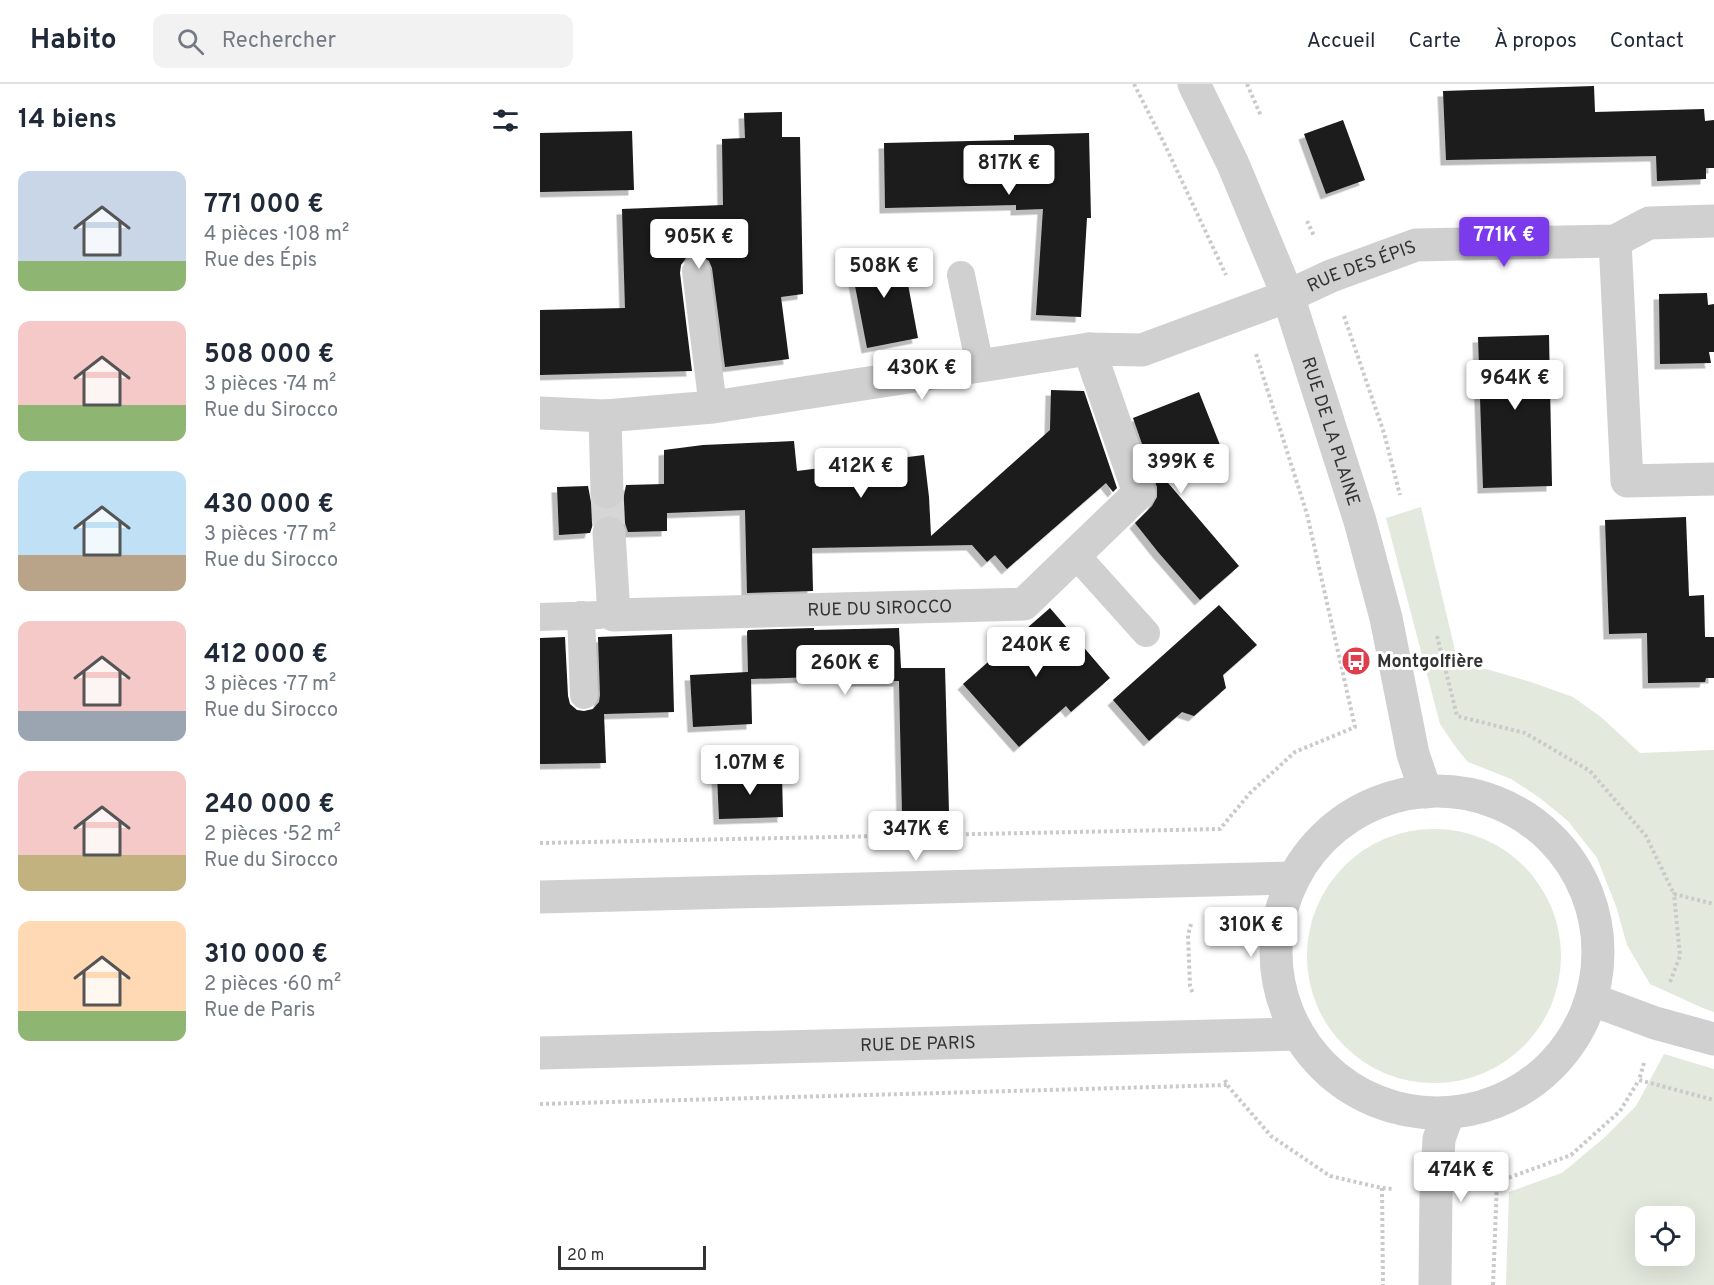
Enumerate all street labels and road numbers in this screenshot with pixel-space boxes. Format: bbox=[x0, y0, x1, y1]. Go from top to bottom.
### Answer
street label: RUE DES ÉPIS bbox=[1304, 236, 1420, 299]
street label: RUE DE LA PLAINE bbox=[1295, 355, 1364, 509]
street label: RUE DU SIROCCO bbox=[807, 596, 953, 623]
street label: RUE DE PARIS bbox=[860, 1032, 976, 1058]

